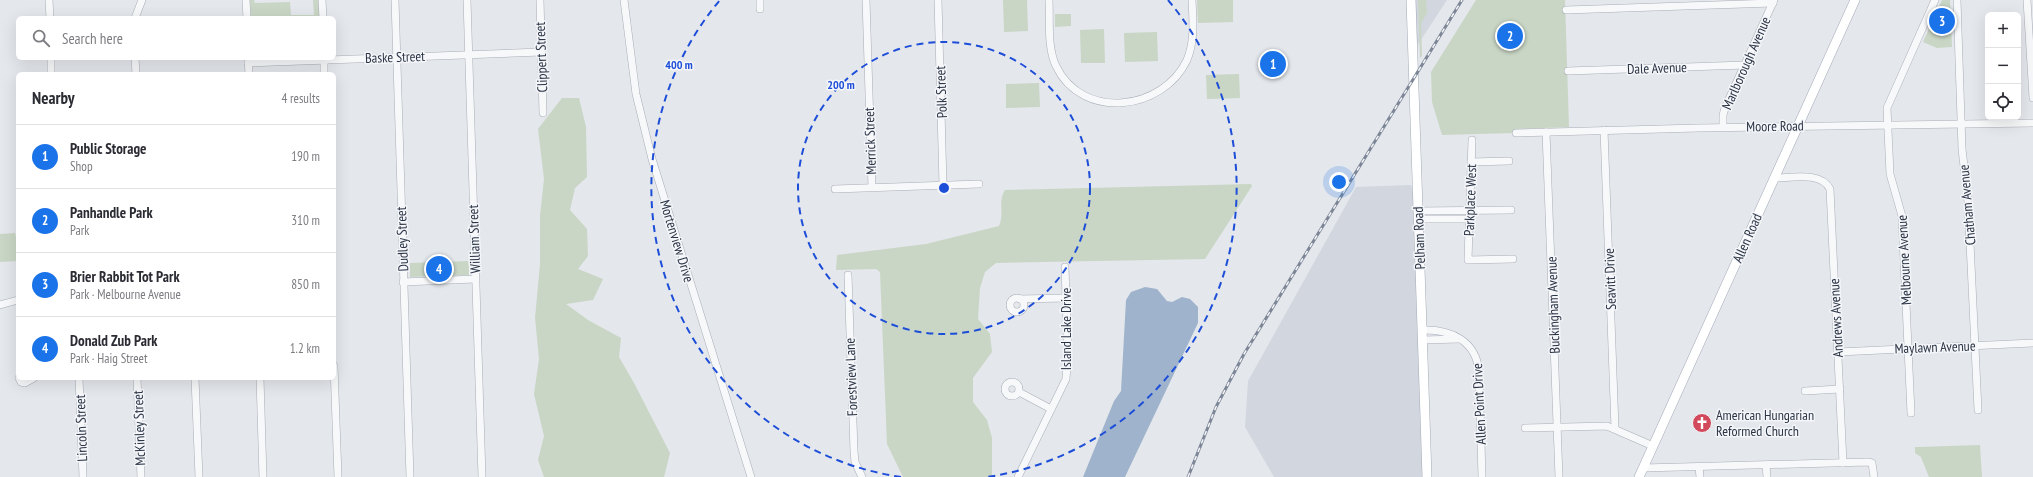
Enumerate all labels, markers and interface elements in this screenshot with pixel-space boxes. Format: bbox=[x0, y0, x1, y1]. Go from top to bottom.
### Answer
pin: 3 bbox=[1929, 6, 1955, 36]
map controls bbox=[1985, 12, 2021, 120]
button: + bbox=[1985, 12, 2021, 48]
street label: Marlborough Avenue bbox=[1717, 14, 1775, 112]
search box bbox=[16, 16, 336, 60]
street label: Clippert Street bbox=[531, 21, 551, 93]
pin: 2 bbox=[1497, 21, 1523, 51]
icon: search bbox=[30, 27, 52, 49]
text: Search here bbox=[62, 29, 123, 48]
street label: Baske Street bbox=[365, 47, 425, 67]
button: − bbox=[1985, 48, 2021, 84]
pin: 1 bbox=[1260, 49, 1286, 79]
text: 400 m bbox=[665, 57, 693, 72]
street label: Dale Avenue bbox=[1627, 58, 1688, 78]
street label: Polk Street bbox=[931, 65, 951, 118]
text: 200 m bbox=[827, 77, 855, 92]
button: locate bbox=[1985, 84, 2021, 120]
text: Nearby bbox=[32, 87, 75, 109]
text: 4 results bbox=[281, 90, 320, 107]
street label: Merrick Street bbox=[860, 107, 880, 175]
street label: Moore Road bbox=[1746, 116, 1804, 136]
text: Public Storage bbox=[70, 139, 146, 158]
text: 1 bbox=[42, 148, 48, 165]
text: 190 m bbox=[291, 148, 320, 165]
text: Shop bbox=[70, 158, 93, 175]
street label: Parkplace West bbox=[1460, 163, 1480, 236]
street label: Chatham Avenue bbox=[1954, 164, 1979, 246]
your location bbox=[1329, 172, 1349, 192]
centre of rings bbox=[937, 181, 951, 195]
street label: Mortenview Drive bbox=[656, 198, 698, 285]
text: Panhandle Park bbox=[70, 203, 153, 222]
street label: William Street bbox=[464, 204, 484, 274]
street label: Dudley Street bbox=[392, 206, 412, 272]
street label: Pelham Road bbox=[1409, 206, 1429, 270]
street label: Allen Road bbox=[1728, 211, 1766, 265]
text: 2 bbox=[42, 212, 48, 229]
text: 310 m bbox=[291, 212, 320, 229]
street label: Melbourne Avenue bbox=[1893, 214, 1915, 305]
text: Park bbox=[70, 222, 89, 239]
street label: Seavitt Drive bbox=[1600, 248, 1620, 310]
pin: 4 bbox=[426, 254, 452, 284]
street label: Buckingham Avenue bbox=[1542, 256, 1564, 354]
text: Brier Rabbit Tot Park bbox=[70, 267, 180, 286]
text: 3 bbox=[42, 276, 48, 293]
text: 850 m bbox=[291, 276, 320, 293]
street label: Andrews Avenue bbox=[1825, 278, 1847, 358]
text: Park · Melbourne Avenue bbox=[70, 286, 181, 303]
street label: Island Lake Drive bbox=[1057, 287, 1075, 370]
text: Donald Zub Park bbox=[70, 331, 158, 350]
street label: Forestview Lane bbox=[841, 337, 861, 416]
street label: Maylawn Avenue bbox=[1894, 337, 1976, 357]
text: 4 bbox=[42, 340, 48, 357]
text: 1.2 km bbox=[290, 340, 320, 357]
text: Park · Haig Street bbox=[70, 350, 148, 367]
street label: Allen Point Drive bbox=[1468, 363, 1490, 445]
street label: McKinley Street bbox=[129, 390, 149, 466]
street label: Lincoln Street bbox=[71, 394, 91, 462]
place label: American Hungarian Reformed Church bbox=[1716, 406, 1814, 440]
church icon: American Hungarian Reformed Church bbox=[1691, 412, 1713, 434]

